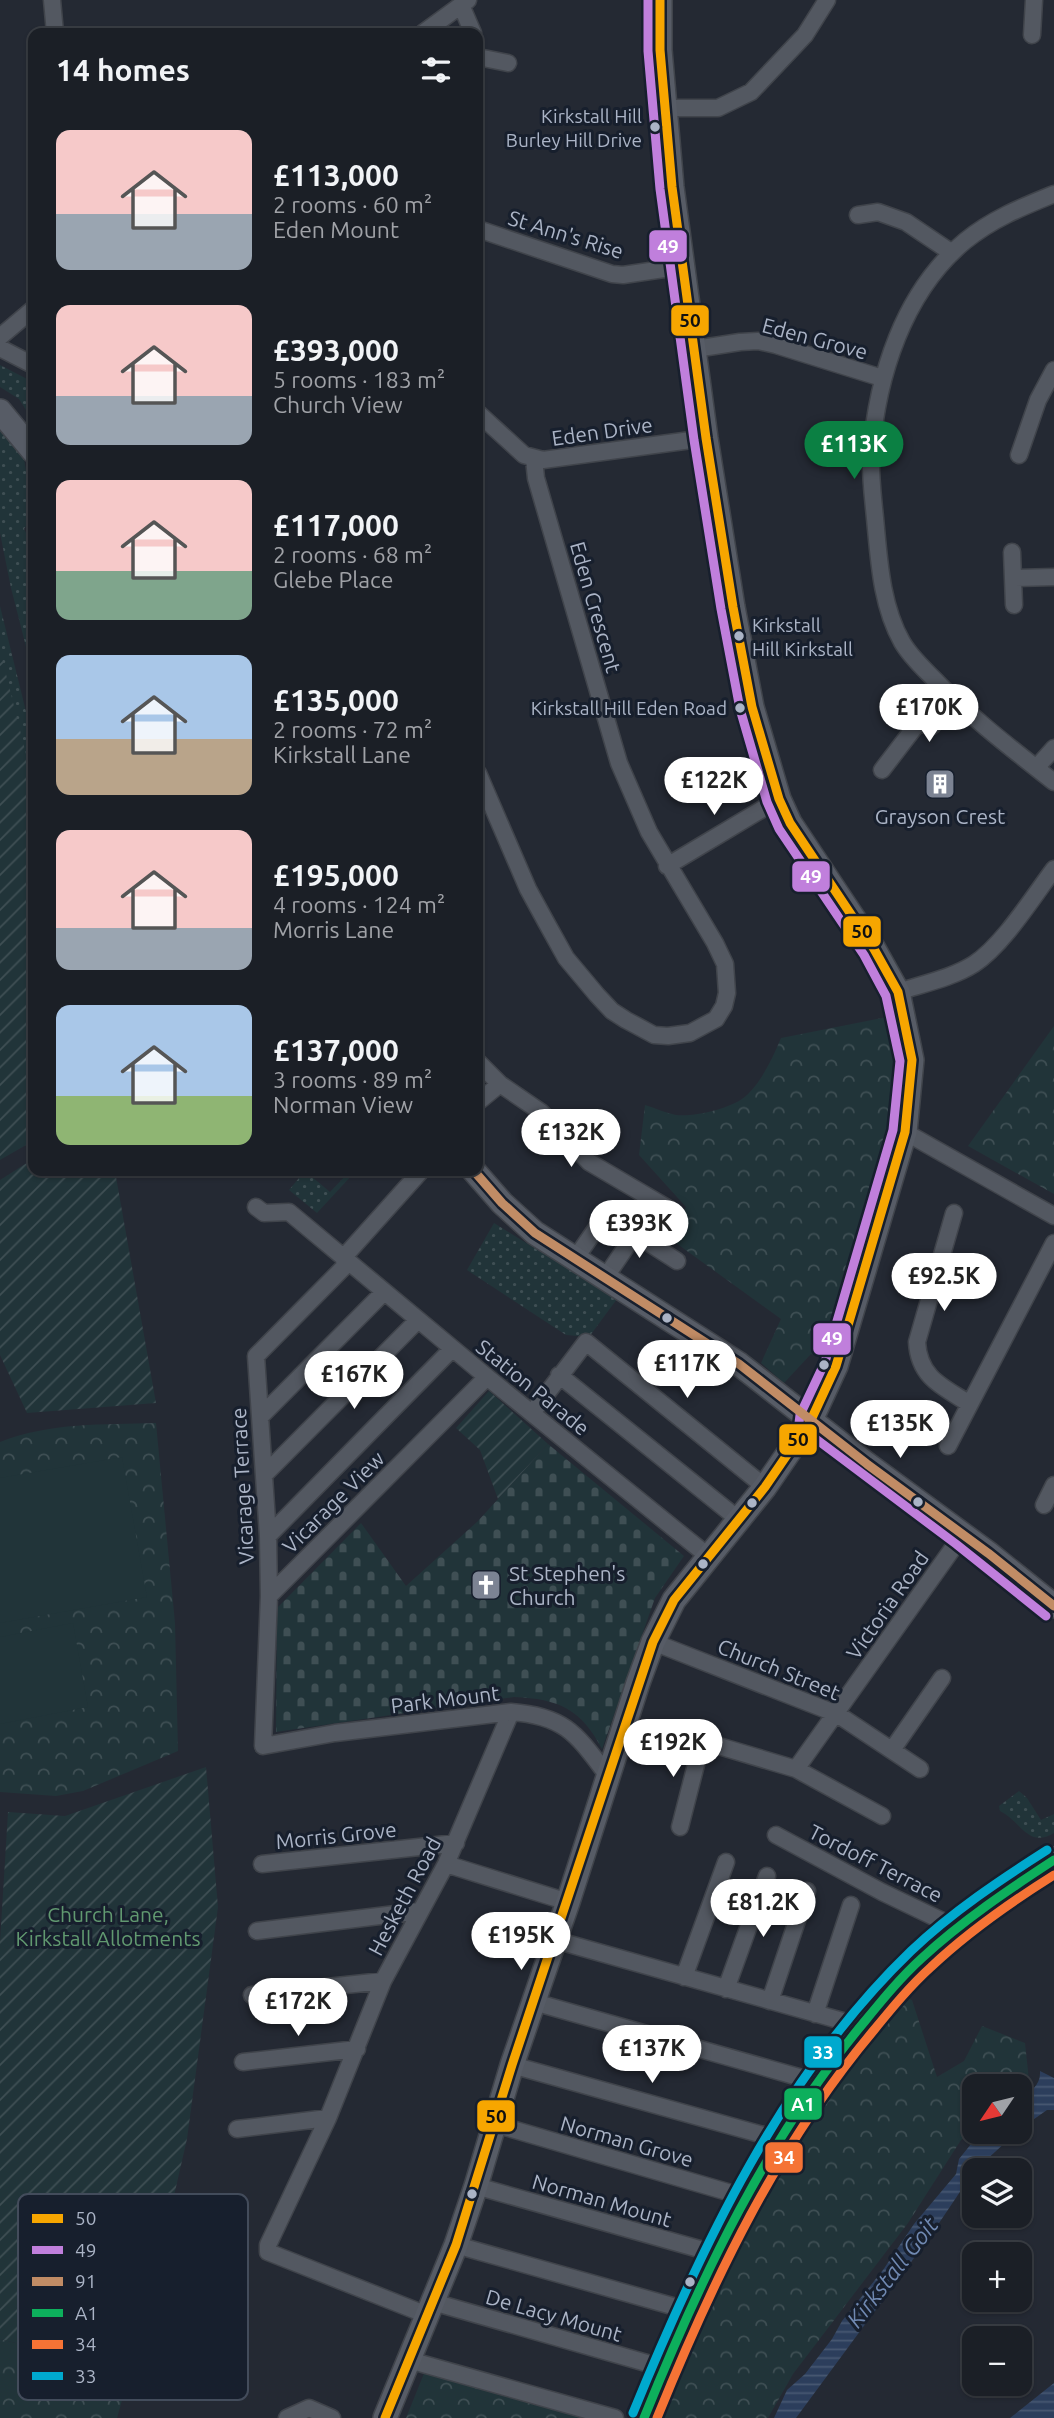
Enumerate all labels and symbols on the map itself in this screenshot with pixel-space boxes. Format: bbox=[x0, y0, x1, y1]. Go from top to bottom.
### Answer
place label: Kirkstall Hill Burley Hill Drive bbox=[506, 105, 642, 151]
marker: Kirkstall Hill Burley Hill Drive bbox=[648, 120, 662, 134]
street label: St Ann's Rise bbox=[506, 205, 626, 263]
line badge: 49 bbox=[648, 229, 688, 263]
text: 49 bbox=[657, 235, 679, 257]
line badge: 50 bbox=[670, 304, 710, 337]
text: 50 bbox=[679, 309, 701, 331]
street label: Eden Grove bbox=[760, 312, 870, 364]
street label: Eden Drive bbox=[550, 412, 654, 450]
pin: £113K bbox=[805, 421, 903, 481]
street label: Eden Crescent bbox=[566, 539, 626, 675]
place label: Kirkstall Hill Kirkstall bbox=[752, 614, 853, 660]
marker: Kirkstall Hill Kirkstall bbox=[732, 629, 746, 643]
pin: £170K bbox=[880, 684, 978, 744]
place label: Kirkstall Hill Eden Road bbox=[531, 697, 727, 719]
marker: Kirkstall Hill Eden Road bbox=[733, 701, 747, 715]
pin: £122K bbox=[665, 758, 763, 817]
building icon: Grayson Crest bbox=[923, 767, 957, 801]
place label: Grayson Crest bbox=[875, 804, 1005, 828]
line badge: 49 bbox=[791, 860, 831, 893]
text: 49 bbox=[800, 865, 822, 887]
line badge: 50 bbox=[842, 915, 882, 948]
text: 50 bbox=[851, 920, 873, 942]
pin: £132K bbox=[522, 1110, 620, 1169]
pin: £393K bbox=[590, 1200, 688, 1260]
pin: £92.5K bbox=[887, 1254, 1001, 1313]
unlabelled marker bbox=[660, 1311, 674, 1325]
line badge: 49 bbox=[812, 1322, 852, 1356]
text: 49 bbox=[821, 1327, 843, 1349]
street label: Station Parade bbox=[472, 1334, 594, 1440]
pin: £117K bbox=[638, 1340, 736, 1400]
pin: £167K bbox=[305, 1352, 403, 1411]
unlabelled marker bbox=[817, 1358, 831, 1372]
pin: £135K bbox=[851, 1400, 949, 1460]
street label: Vicarage Terrace bbox=[226, 1407, 258, 1565]
line badge: 50 bbox=[778, 1423, 818, 1456]
text: 50 bbox=[787, 1428, 809, 1450]
street label: Vicarage View bbox=[277, 1446, 389, 1558]
unlabelled marker bbox=[911, 1495, 925, 1509]
unlabelled marker bbox=[745, 1496, 759, 1510]
street label: Victoria Road bbox=[841, 1546, 933, 1664]
unlabelled marker bbox=[696, 1557, 710, 1571]
place label: St Stephen's Church bbox=[509, 1561, 626, 1609]
church icon: St Stephen's Church bbox=[469, 1568, 503, 1602]
street label: Church Street bbox=[714, 1634, 844, 1704]
street label: Park Mount bbox=[389, 1680, 501, 1718]
pin: £192K bbox=[624, 1720, 722, 1779]
street label: Morris Grove bbox=[274, 1817, 398, 1853]
street label: Tordoff Terrace bbox=[805, 1819, 947, 1907]
street label: Hesketh Road bbox=[363, 1833, 445, 1959]
pin: £81.2K bbox=[706, 1880, 820, 1939]
park label: Church Lane, Kirkstall Allotments bbox=[15, 1902, 201, 1950]
pin: £195K bbox=[472, 1912, 570, 1972]
pin: £172K bbox=[249, 1979, 347, 2038]
pin: £137K bbox=[603, 2025, 701, 2085]
line badge: 33 bbox=[803, 2035, 843, 2069]
text: 33 bbox=[812, 2041, 834, 2063]
north arrow bbox=[962, 2074, 1032, 2144]
line badge: A1 bbox=[783, 2087, 823, 2121]
text: A1 bbox=[791, 2093, 815, 2115]
line badge: 50 bbox=[476, 2099, 516, 2133]
text: 50 bbox=[485, 2105, 507, 2127]
street label: Norman Grove bbox=[558, 2111, 696, 2171]
line badge: 34 bbox=[764, 2141, 804, 2174]
text: 34 bbox=[773, 2146, 795, 2168]
street label: Norman Mount bbox=[530, 2169, 674, 2231]
unlabelled marker bbox=[465, 2187, 479, 2201]
legend bbox=[18, 2194, 248, 2400]
text: 50 bbox=[75, 2207, 96, 2229]
water label: Kirkstall Goit bbox=[841, 2211, 943, 2332]
text: 49 bbox=[75, 2239, 96, 2261]
text: 91 bbox=[75, 2270, 96, 2292]
unlabelled marker bbox=[683, 2275, 697, 2289]
street label: De Lacy Mount bbox=[483, 2284, 625, 2346]
text: A1 bbox=[75, 2302, 98, 2324]
text: 34 bbox=[75, 2333, 96, 2355]
text: 33 bbox=[75, 2365, 96, 2387]

